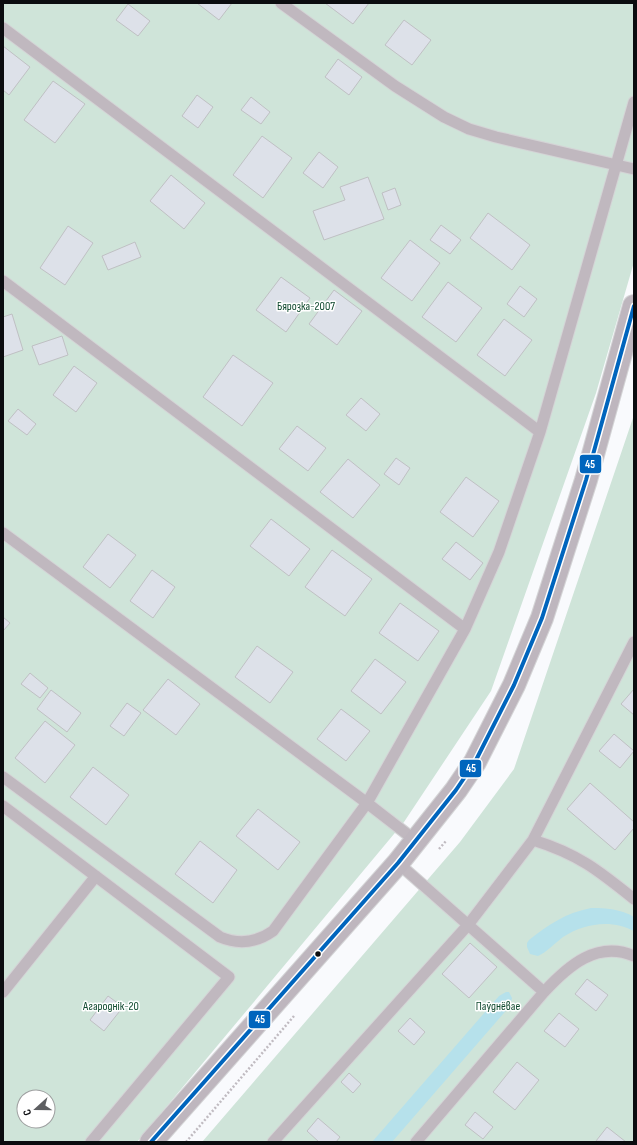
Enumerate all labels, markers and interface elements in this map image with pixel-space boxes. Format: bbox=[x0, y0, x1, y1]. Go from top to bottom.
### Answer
park label: Бярозка-2007 bbox=[277, 299, 335, 314]
line badge: 45 bbox=[579, 454, 602, 474]
text: 45 bbox=[585, 458, 595, 471]
line badge: 45 bbox=[459, 759, 482, 778]
text: 45 bbox=[466, 762, 476, 775]
unlabelled marker bbox=[313, 949, 323, 959]
park label: Агароднік-20 bbox=[82, 999, 139, 1014]
park label: Паўднёвае bbox=[476, 999, 520, 1014]
line badge: 45 bbox=[248, 1010, 271, 1029]
text: 45 bbox=[255, 1013, 265, 1026]
north arrow bbox=[16, 1089, 56, 1129]
text: С bbox=[20, 1107, 34, 1117]

